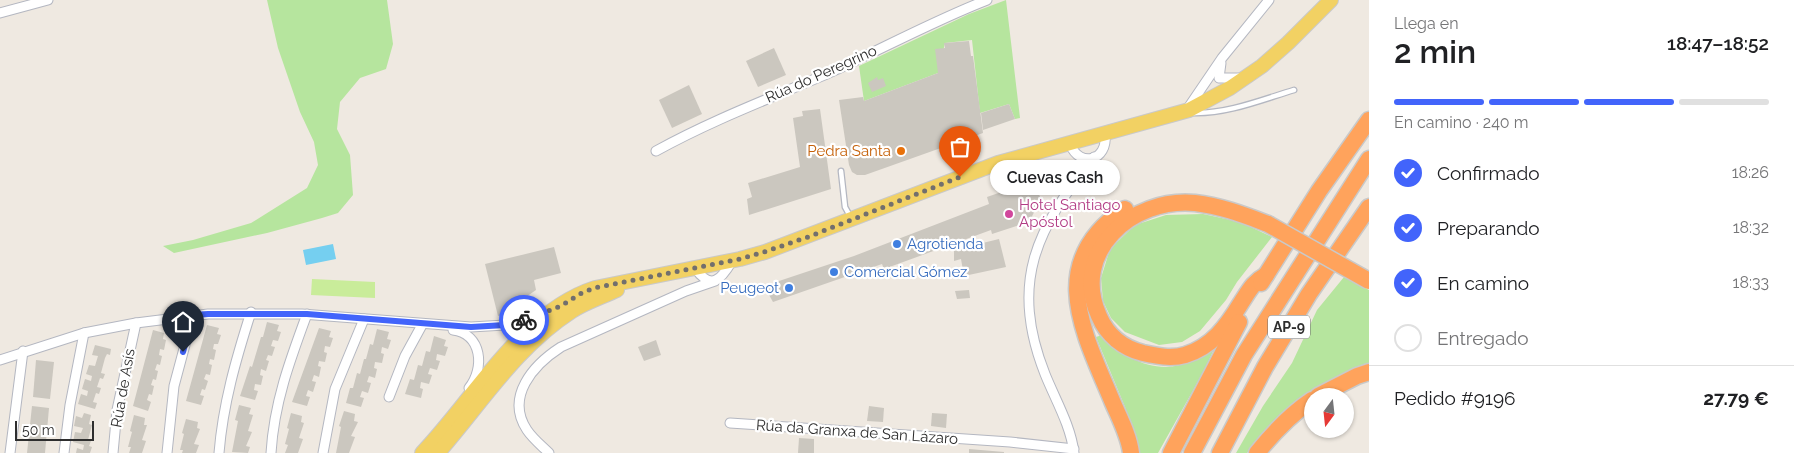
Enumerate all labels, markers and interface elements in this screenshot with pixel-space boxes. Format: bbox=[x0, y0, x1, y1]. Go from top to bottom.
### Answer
text: Llega en bbox=[1394, 14, 1458, 33]
text: 18:47–18:52 bbox=[1667, 32, 1769, 54]
text: 2 min bbox=[1394, 33, 1476, 70]
street label: Rúa do Peregrino bbox=[763, 41, 880, 107]
text: En camino · 240 m bbox=[1394, 113, 1528, 132]
pin bbox=[939, 126, 981, 177]
icon: bag bbox=[946, 133, 974, 161]
place label: Pedra Santa bbox=[807, 142, 891, 160]
marker: Pedra Santa bbox=[895, 145, 907, 157]
icon: check bbox=[1394, 159, 1422, 187]
callout: Cuevas Cash bbox=[990, 160, 1120, 194]
text: Confirmado bbox=[1437, 162, 1540, 184]
text: 18:26 bbox=[1732, 163, 1769, 182]
text: Cuevas Cash bbox=[1007, 168, 1103, 187]
place label: Hotel Santiago Apóstol bbox=[1019, 196, 1121, 231]
marker: Hotel Santiago Apóstol bbox=[1003, 208, 1015, 220]
icon: check bbox=[1394, 214, 1422, 242]
text: Preparando bbox=[1437, 217, 1540, 239]
text: 18:32 bbox=[1733, 218, 1769, 237]
place label: Agrotienda bbox=[907, 235, 983, 253]
marker: Agrotienda bbox=[891, 238, 903, 250]
place label: Comercial Gómez bbox=[844, 263, 968, 281]
marker: Comercial Gómez bbox=[828, 266, 840, 278]
icon: check bbox=[1394, 269, 1422, 297]
text: En camino bbox=[1437, 272, 1529, 294]
text: 18:33 bbox=[1733, 273, 1769, 292]
place label: Peugeot bbox=[720, 279, 779, 297]
marker: Peugeot bbox=[783, 282, 795, 294]
courier bbox=[499, 295, 549, 345]
pin bbox=[162, 301, 204, 352]
icon: bike bbox=[510, 306, 538, 334]
icon: home bbox=[169, 308, 197, 336]
road number: AP-9 bbox=[1268, 316, 1310, 338]
text: Entregado bbox=[1437, 327, 1529, 349]
street label: Rúa de Asís bbox=[107, 347, 139, 429]
text: Pedido #9196 bbox=[1394, 387, 1516, 409]
text: 27.79 € bbox=[1703, 387, 1769, 409]
north arrow bbox=[1304, 388, 1354, 438]
map controls bbox=[1304, 388, 1354, 438]
street label: Rúa da Granxa de San Lázaro bbox=[755, 416, 959, 448]
scale bar bbox=[15, 418, 94, 441]
text: 50 m bbox=[22, 422, 55, 438]

